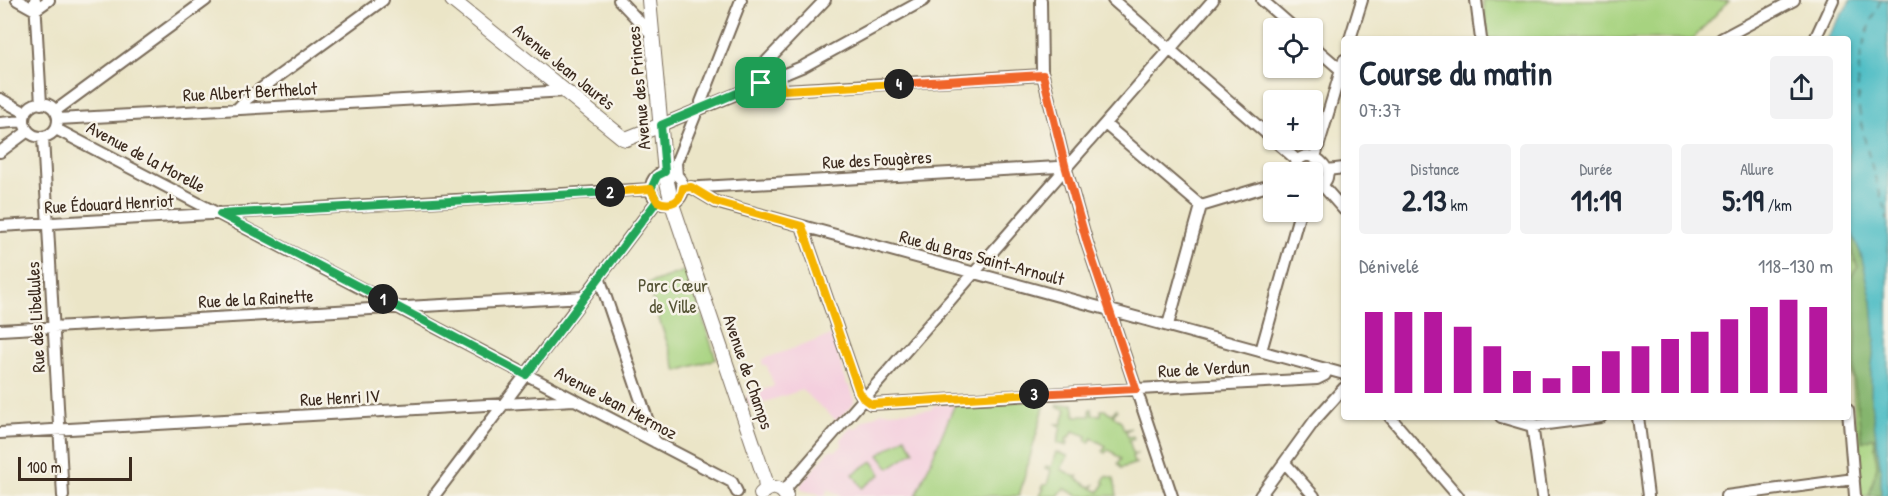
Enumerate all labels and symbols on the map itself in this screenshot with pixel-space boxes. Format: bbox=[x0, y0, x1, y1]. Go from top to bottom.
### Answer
street label: Avenue Jean Jaurès bbox=[508, 18, 621, 116]
street label: Avenue des Princes bbox=[621, 25, 656, 151]
pin bbox=[735, 57, 786, 108]
pin: 4 bbox=[884, 69, 914, 99]
street label: Rue Albert Berthelot bbox=[182, 75, 319, 108]
street label: Avenue de la Morelle bbox=[82, 115, 210, 198]
street label: Rue des Fougères bbox=[822, 144, 932, 175]
pin: 2 bbox=[595, 177, 625, 207]
street label: Rue Édouard Henriot bbox=[44, 188, 175, 219]
street label: Rue du Bras Saint-Arnoult bbox=[897, 224, 1068, 292]
street label: Rue des Libellules bbox=[20, 261, 51, 373]
park label: Parc Cœur de Ville bbox=[638, 273, 708, 319]
street label: Rue de la Rainette bbox=[198, 283, 314, 314]
pin: 1 bbox=[368, 284, 398, 314]
street label: Avenue de Champs bbox=[717, 311, 780, 432]
street label: Rue de Verdun bbox=[1158, 354, 1250, 383]
street label: Avenue Jean Mermoz bbox=[551, 360, 682, 445]
pin: 3 bbox=[1019, 379, 1049, 409]
street label: Rue Henri IV bbox=[299, 383, 381, 412]
scale bar bbox=[18, 454, 132, 482]

